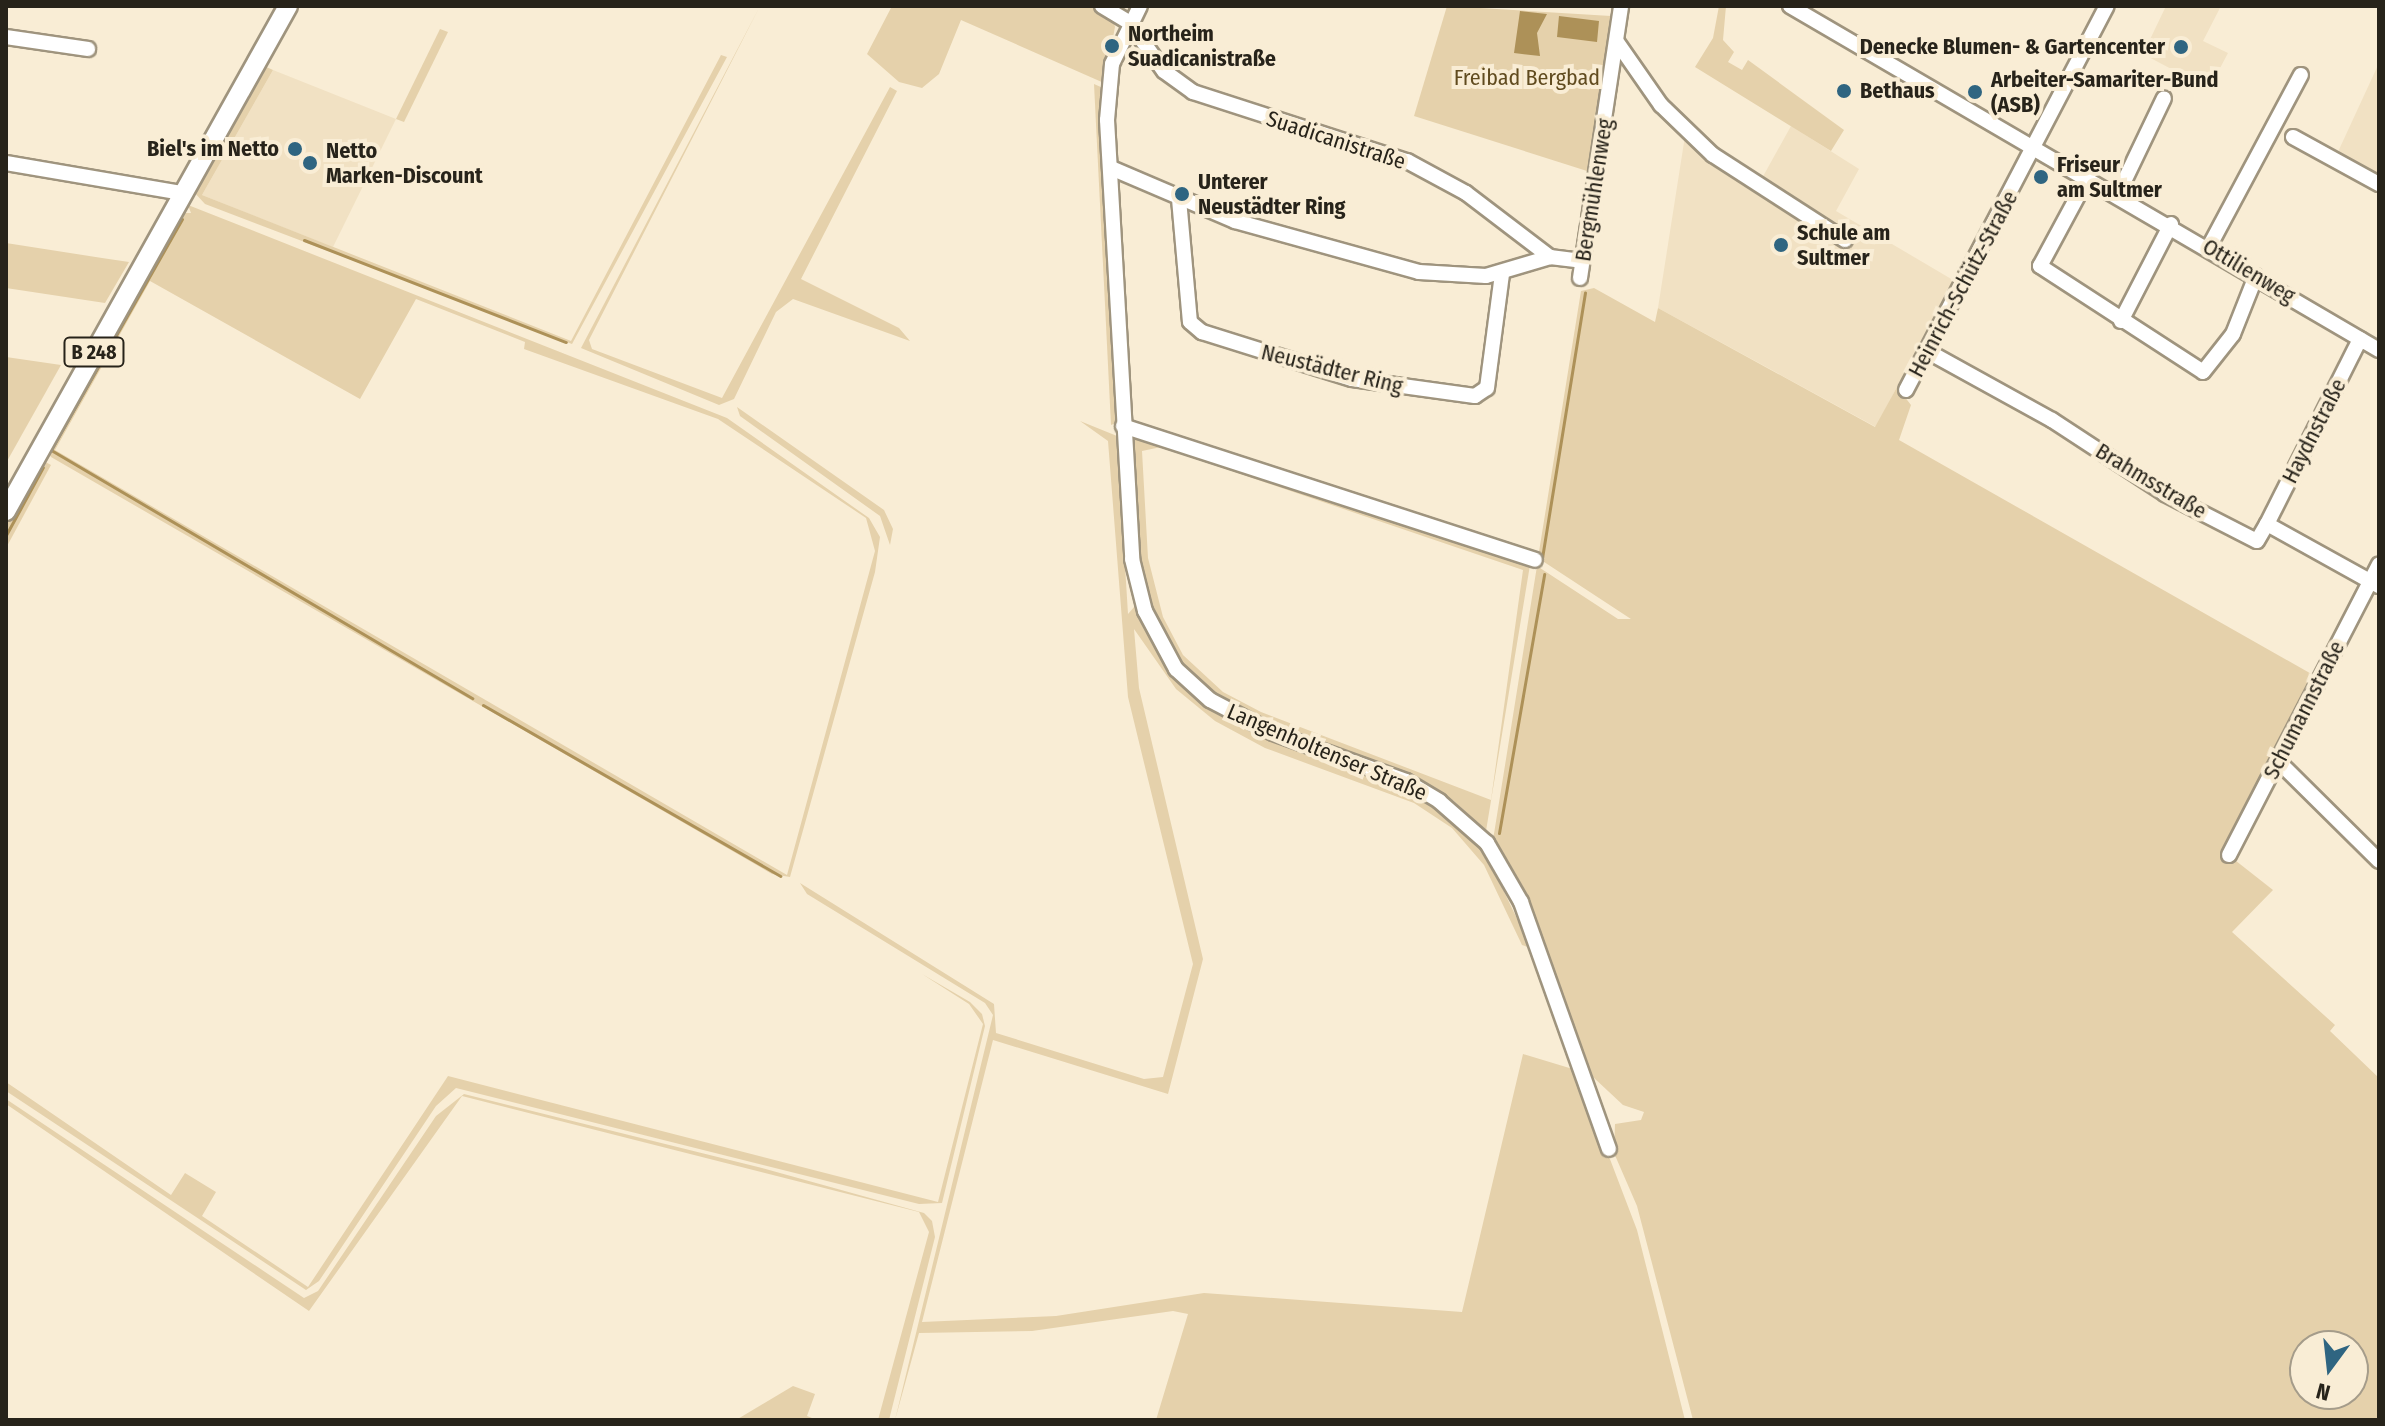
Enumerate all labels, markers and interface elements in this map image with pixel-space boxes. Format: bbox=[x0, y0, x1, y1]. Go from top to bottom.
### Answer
place label: Northeim Suadicanistraße bbox=[1128, 20, 1276, 72]
place label: Denecke Blumen- & Gartencenter bbox=[1860, 34, 2165, 60]
marker: Northeim Suadicanistraße bbox=[1103, 37, 1121, 55]
marker: Denecke Blumen- & Gartencenter bbox=[2172, 38, 2190, 56]
park label: Freibad Bergbad bbox=[1454, 65, 1600, 91]
place label: Arbeiter-Samariter-Bund (ASB) bbox=[1991, 66, 2218, 118]
place label: Bethaus bbox=[1860, 78, 1935, 104]
marker: Bethaus bbox=[1835, 82, 1853, 100]
marker: Arbeiter-Samariter-Bund (ASB) bbox=[1966, 83, 1984, 101]
street label: Suadicanistraße bbox=[1263, 105, 1409, 175]
street label: Bergmühlenweg bbox=[1570, 117, 1618, 263]
place label: Biel's im Netto bbox=[147, 136, 279, 162]
place label: Netto Marken-Discount bbox=[326, 137, 483, 188]
marker: Biel's im Netto bbox=[286, 140, 304, 158]
place label: Friseur am Sultmer bbox=[2057, 151, 2162, 202]
marker: Netto Marken-Discount bbox=[301, 154, 319, 172]
place label: Unterer Neustädter Ring bbox=[1198, 168, 1345, 220]
marker: Friseur am Sultmer bbox=[2032, 168, 2050, 186]
marker: Unterer Neustädter Ring bbox=[1173, 185, 1191, 203]
street label: Heinrich-Schütz-Straße bbox=[1903, 186, 2023, 382]
place label: Schule am Sultmer bbox=[1797, 219, 1890, 270]
street label: Ottilienweg bbox=[2198, 233, 2300, 309]
marker: Schule am Sultmer bbox=[1772, 236, 1790, 254]
road number: B 248 bbox=[62, 336, 126, 368]
street label: Neustädter Ring bbox=[1259, 339, 1405, 399]
street label: Haydnstraße bbox=[2276, 374, 2352, 488]
street label: Brahmsstraße bbox=[2091, 438, 2211, 524]
street label: Schumannstraße bbox=[2258, 637, 2350, 783]
street label: Langenholtenser Straße bbox=[1223, 698, 1431, 806]
north arrow bbox=[2289, 1330, 2369, 1410]
text: N bbox=[2313, 1377, 2333, 1406]

